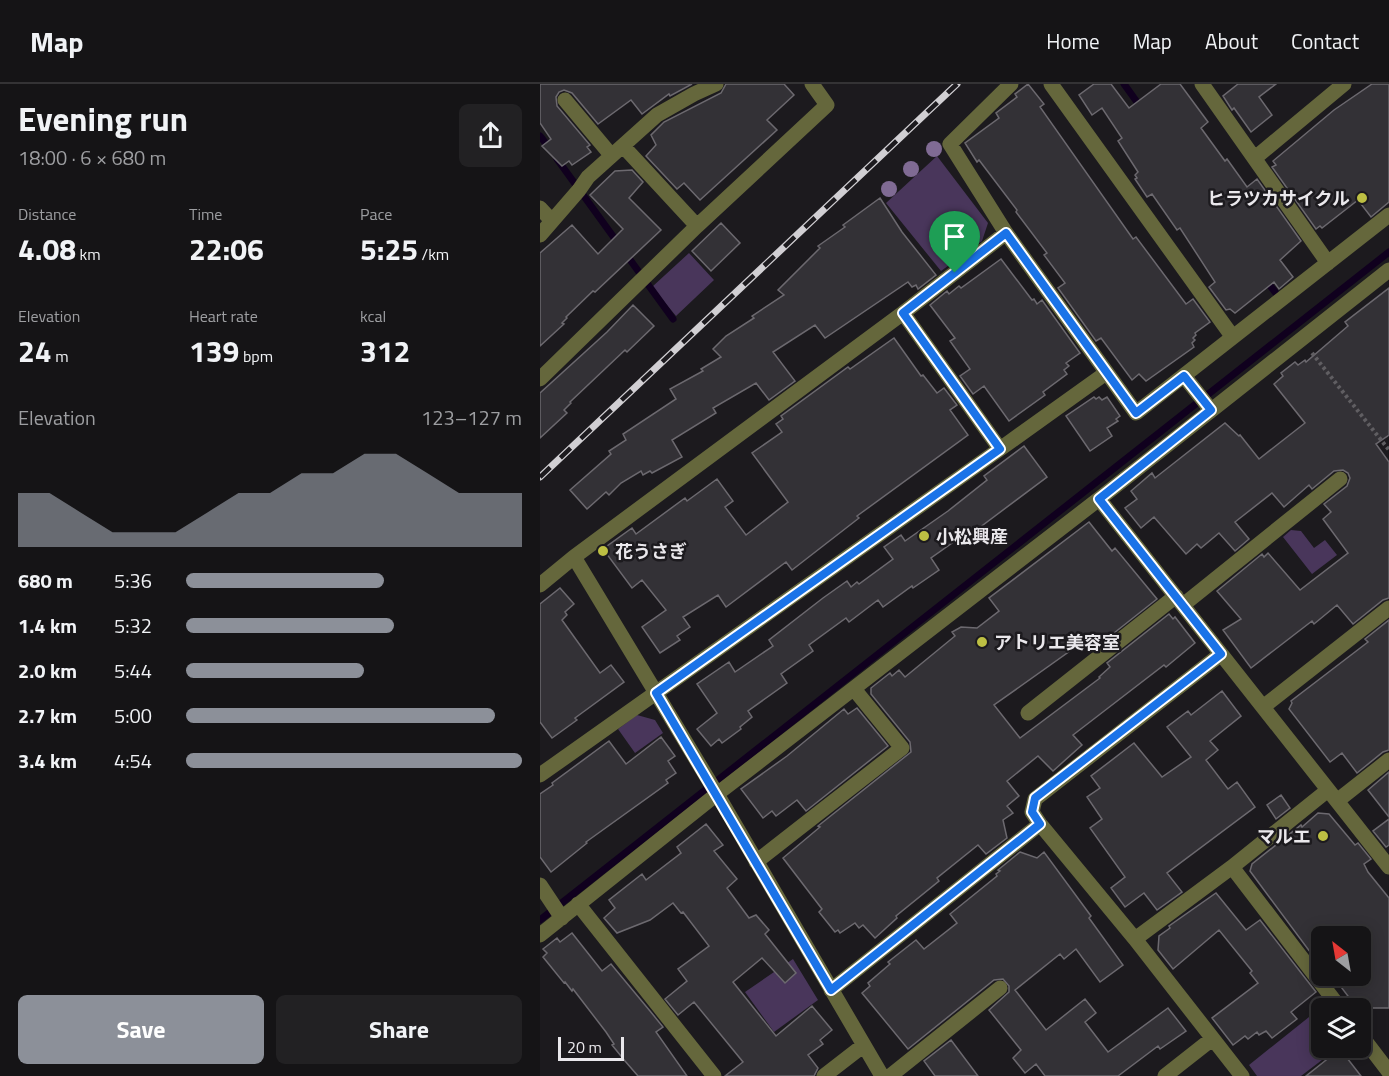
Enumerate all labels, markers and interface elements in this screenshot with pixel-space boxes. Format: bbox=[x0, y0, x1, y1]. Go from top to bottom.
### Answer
text: Map bbox=[30, 20, 84, 63]
text: Home bbox=[1046, 25, 1100, 57]
text: Map bbox=[1133, 25, 1172, 57]
text: About bbox=[1205, 25, 1258, 57]
text: Contact bbox=[1291, 25, 1359, 57]
text: Evening run bbox=[18, 94, 188, 144]
button: share bbox=[459, 104, 522, 167]
text: 18:00 · 6 × 680 m bbox=[18, 142, 166, 173]
place label: ヒラツカサイクル bbox=[1207, 185, 1350, 212]
marker: ヒラツカサイクル bbox=[1355, 191, 1369, 205]
text: Distance bbox=[18, 202, 76, 226]
text: Time bbox=[189, 202, 222, 226]
text: Pace bbox=[360, 202, 392, 226]
pin bbox=[929, 211, 980, 273]
icon: arrive bbox=[938, 220, 971, 253]
text: 4.08 bbox=[18, 226, 76, 272]
text: 22:06 bbox=[189, 226, 264, 272]
text: 5:25 bbox=[360, 226, 418, 272]
text: km bbox=[76, 242, 101, 266]
text: /km bbox=[418, 242, 449, 266]
text: Elevation bbox=[18, 304, 80, 328]
text: Heart rate bbox=[189, 304, 258, 328]
text: kcal bbox=[360, 304, 386, 328]
text: 24 bbox=[18, 328, 52, 374]
text: 139 bbox=[189, 328, 239, 374]
text: 312 bbox=[360, 328, 410, 374]
text: m bbox=[52, 344, 69, 368]
text: bpm bbox=[239, 344, 273, 368]
text: Elevation bbox=[18, 402, 96, 433]
text: 123–127 m bbox=[421, 402, 522, 433]
place label: 小松興産 bbox=[936, 523, 1008, 550]
marker: 小松興産 bbox=[917, 529, 931, 543]
place label: 花うさぎ bbox=[615, 538, 687, 565]
marker: 花うさぎ bbox=[596, 544, 610, 558]
text: 680 m bbox=[18, 565, 73, 596]
text: 5:36 bbox=[114, 565, 152, 596]
text: 1.4 km bbox=[18, 610, 77, 641]
text: 5:32 bbox=[114, 610, 152, 641]
place label: アトリエ美容室 bbox=[994, 629, 1120, 656]
marker: アトリエ美容室 bbox=[975, 635, 989, 649]
text: 2.0 km bbox=[18, 655, 77, 686]
text: 5:44 bbox=[114, 655, 152, 686]
text: 2.7 km bbox=[18, 700, 77, 731]
text: 5:00 bbox=[114, 700, 152, 731]
text: 3.4 km bbox=[18, 745, 77, 776]
text: 4:54 bbox=[114, 745, 152, 776]
place label: マルエ bbox=[1257, 823, 1311, 850]
marker: マルエ bbox=[1316, 829, 1330, 843]
north arrow bbox=[1311, 926, 1371, 986]
map controls bbox=[1311, 926, 1371, 1058]
button: Save bbox=[18, 995, 264, 1064]
button: Share bbox=[276, 995, 522, 1064]
button: layers bbox=[1311, 998, 1371, 1058]
scale bar bbox=[558, 1034, 624, 1062]
text: 20 m bbox=[567, 1035, 602, 1059]

